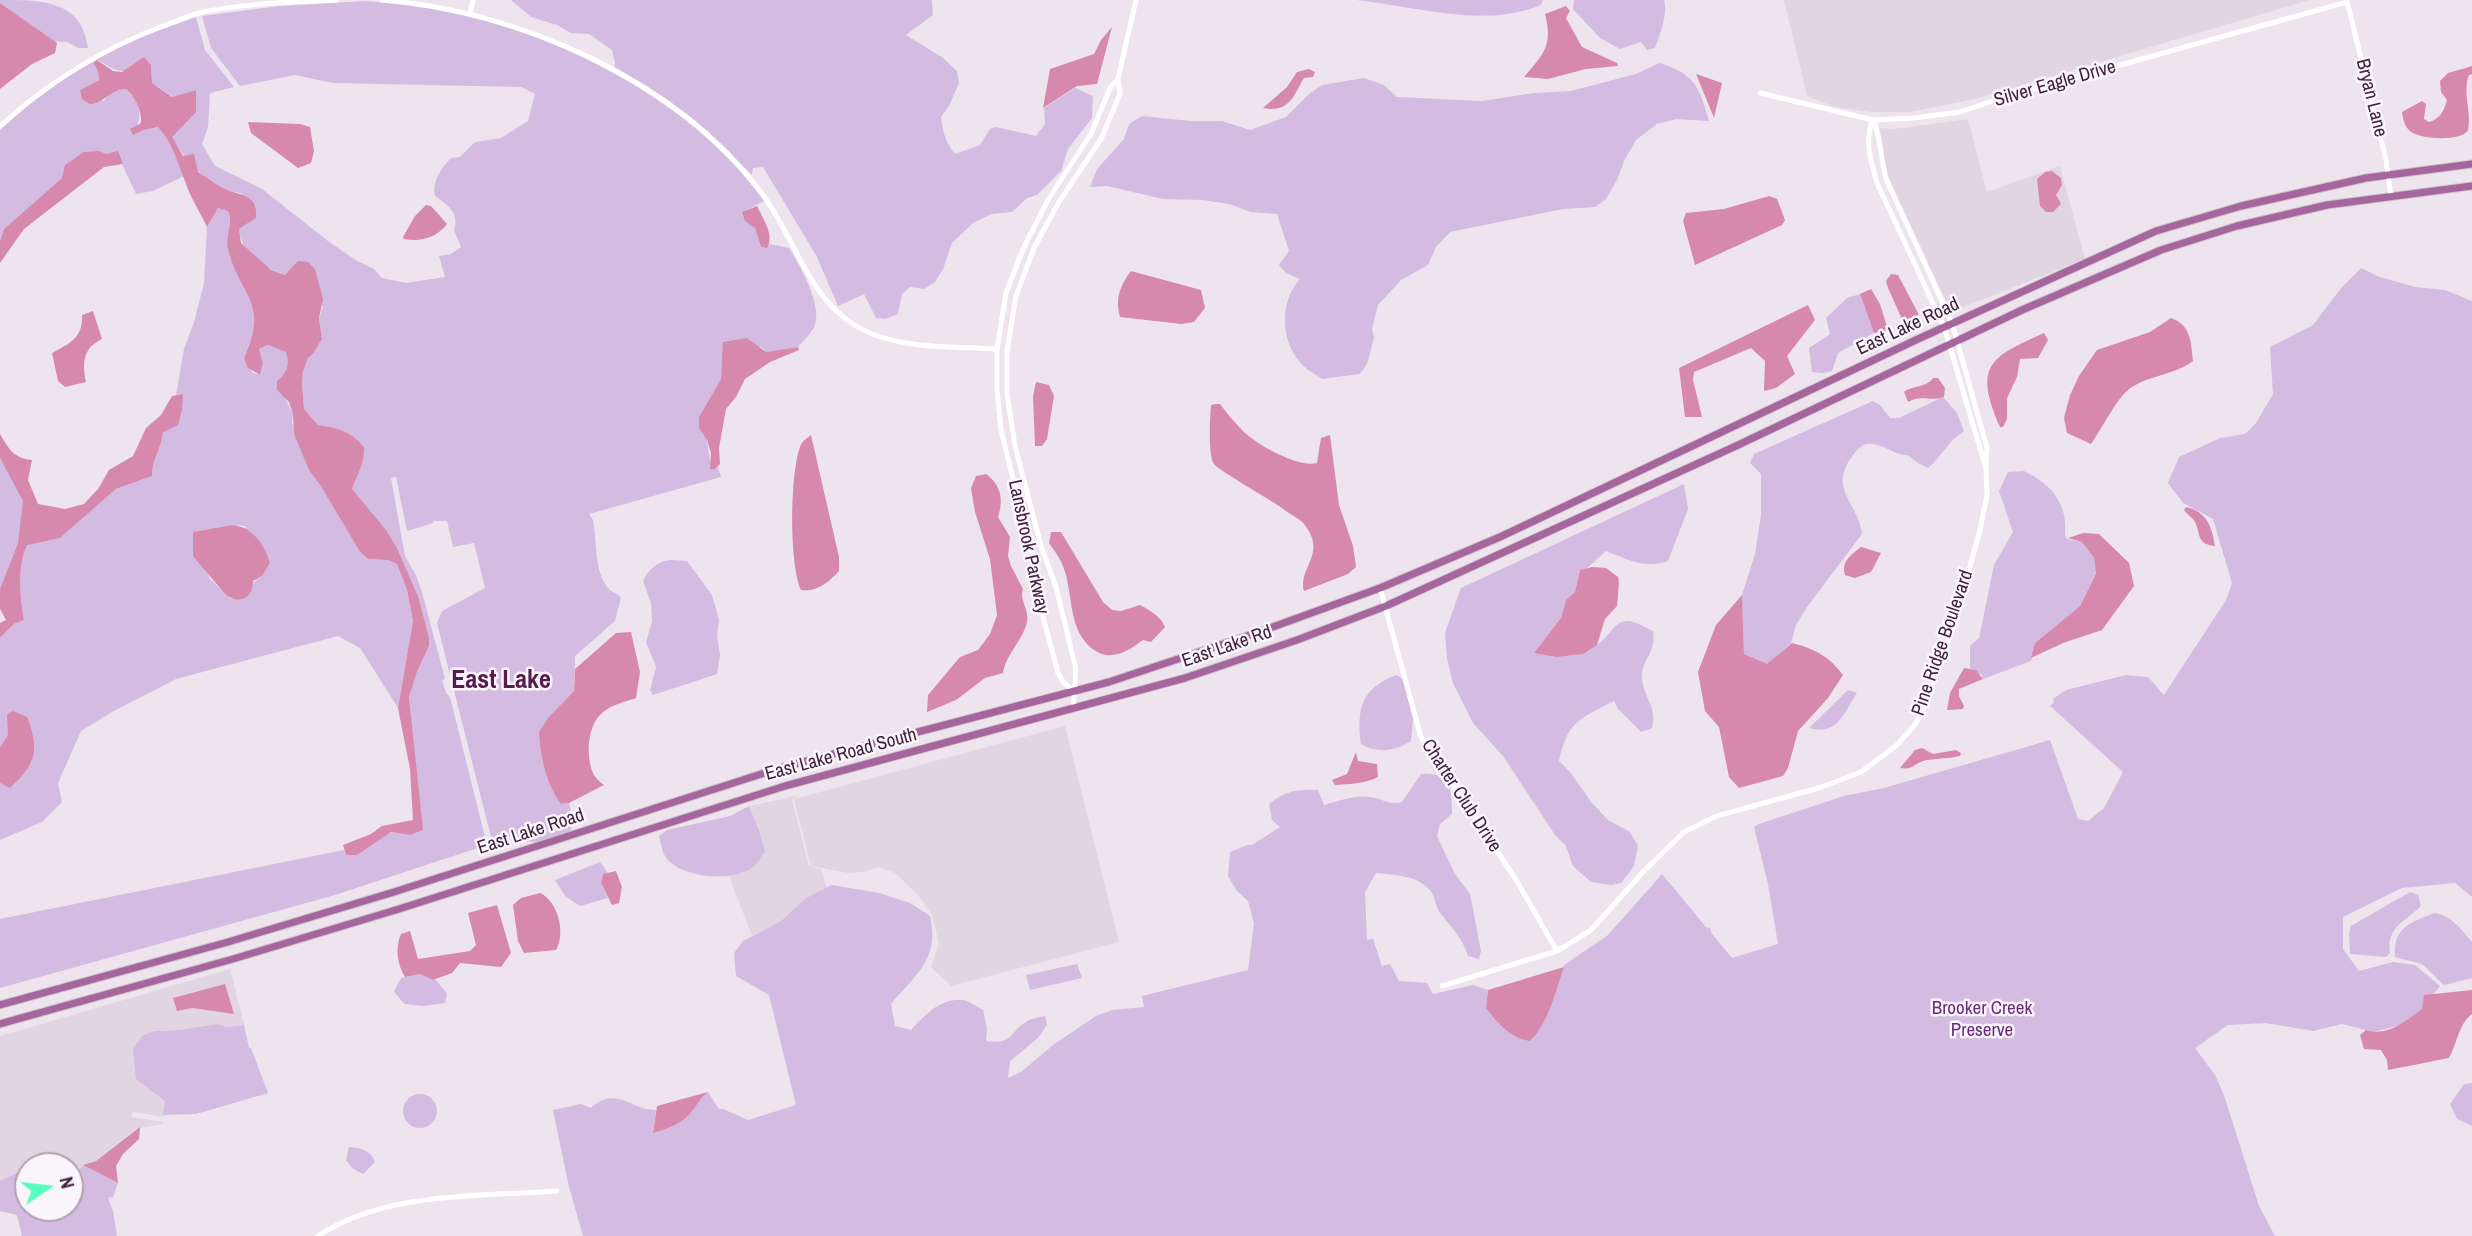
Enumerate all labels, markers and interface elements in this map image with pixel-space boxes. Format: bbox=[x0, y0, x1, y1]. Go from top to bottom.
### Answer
street label: Silver Eagle Drive bbox=[1992, 56, 2118, 112]
street label: Bryan Lane bbox=[2350, 57, 2392, 139]
street label: East Lake Road bbox=[1853, 293, 1963, 361]
street label: Lansbrook Parkway bbox=[1003, 478, 1053, 616]
street label: Pine Ridge Boulevard bbox=[1907, 567, 1979, 719]
street label: East Lake Rd bbox=[1179, 621, 1275, 673]
district label: East Lake bbox=[451, 665, 551, 697]
street label: East Lake Road South bbox=[763, 724, 919, 786]
street label: Charter Club Drive bbox=[1416, 735, 1506, 857]
street label: East Lake Road bbox=[475, 804, 587, 860]
park label: Brooker Creek Preserve bbox=[1932, 998, 2032, 1042]
north arrow bbox=[14, 1152, 84, 1222]
text: N bbox=[53, 1174, 81, 1191]

